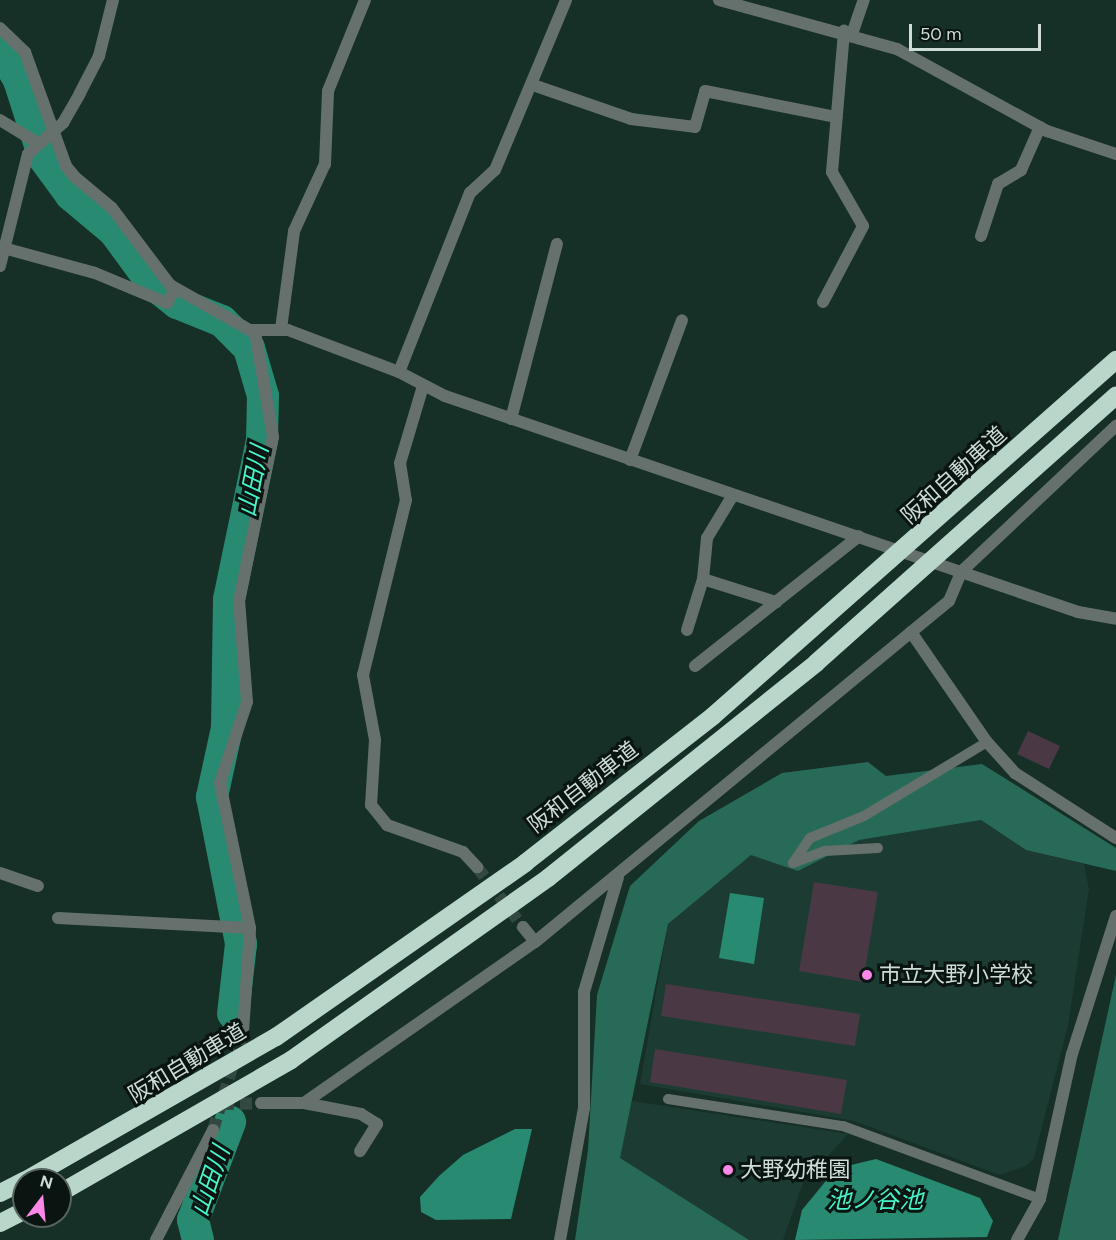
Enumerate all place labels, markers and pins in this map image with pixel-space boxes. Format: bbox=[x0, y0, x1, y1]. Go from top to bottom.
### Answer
place label: 市立大野小学校 bbox=[879, 962, 1033, 988]
marker: 市立大野小学校 bbox=[860, 968, 874, 982]
place label: 大野幼稚園 bbox=[740, 1157, 850, 1183]
marker: 大野幼稚園 bbox=[721, 1163, 735, 1177]

